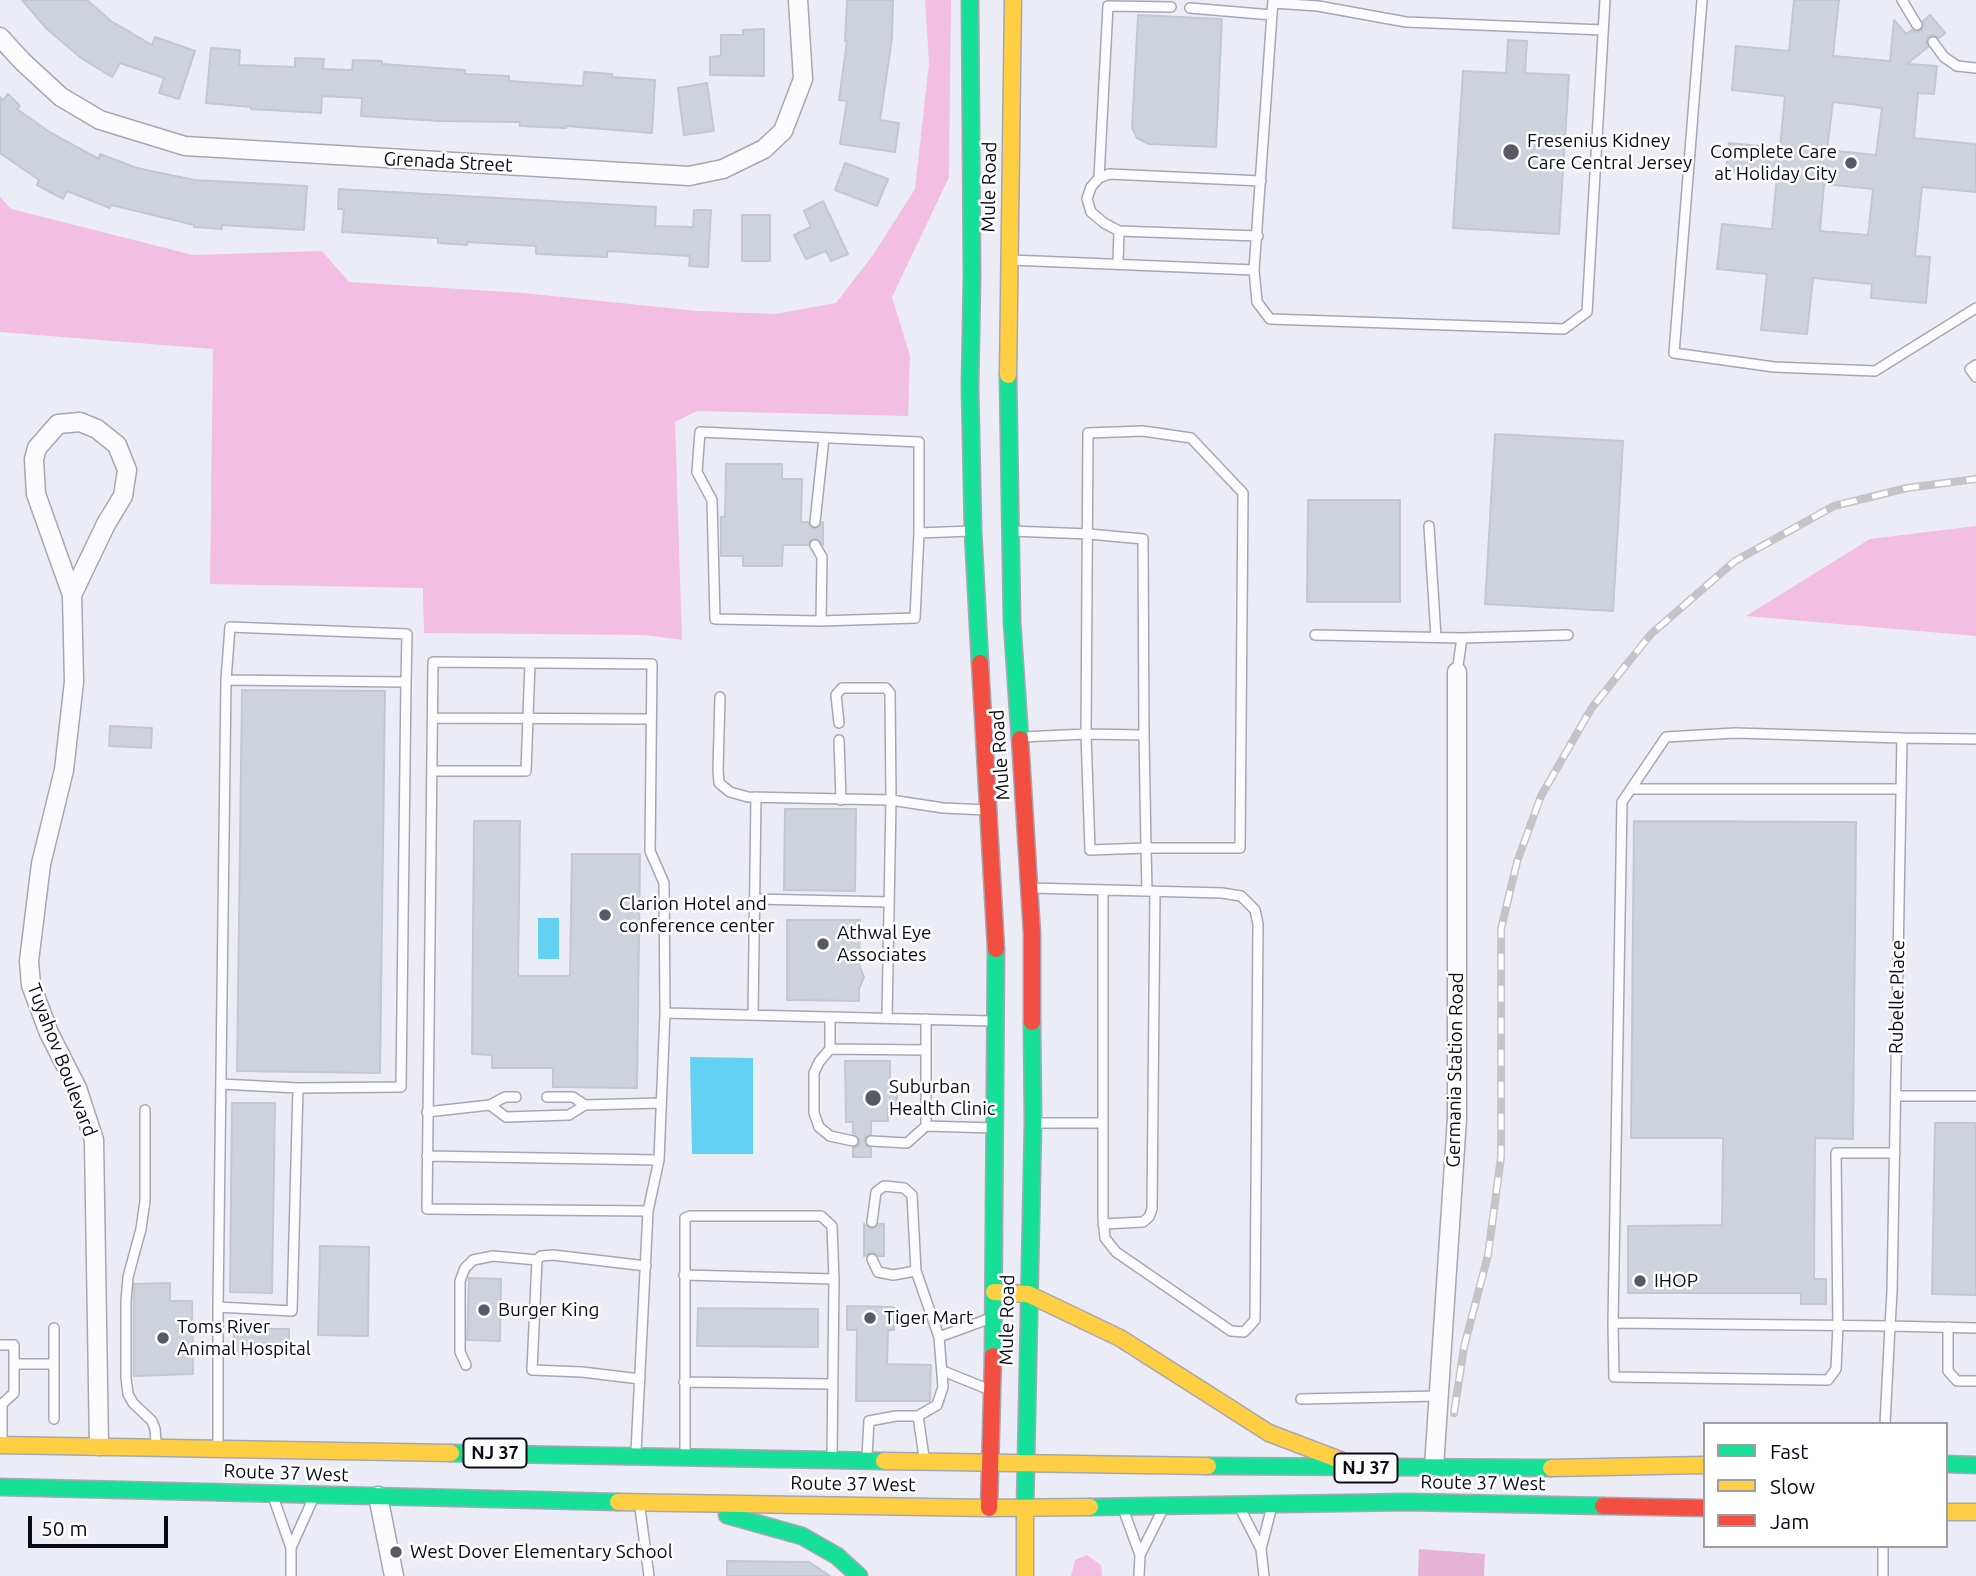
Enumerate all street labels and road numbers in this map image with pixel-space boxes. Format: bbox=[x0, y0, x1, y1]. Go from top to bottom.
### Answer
street label: Mule Road bbox=[977, 141, 1001, 233]
street label: Grenada Street bbox=[383, 147, 513, 177]
street label: Mule Road bbox=[985, 709, 1015, 801]
street label: Rubelle Place bbox=[1885, 940, 1909, 1054]
street label: Germania Station Road bbox=[1442, 972, 1468, 1168]
street label: Tuyahov Boulevard bbox=[22, 980, 102, 1140]
street label: Mule Road bbox=[995, 1274, 1019, 1366]
road number: NJ 37 bbox=[463, 1438, 526, 1468]
road number: NJ 37 bbox=[1334, 1454, 1398, 1483]
street label: Route 37 West bbox=[223, 1459, 349, 1487]
street label: Route 37 West bbox=[1420, 1471, 1546, 1495]
street label: Route 37 West bbox=[790, 1472, 916, 1496]

